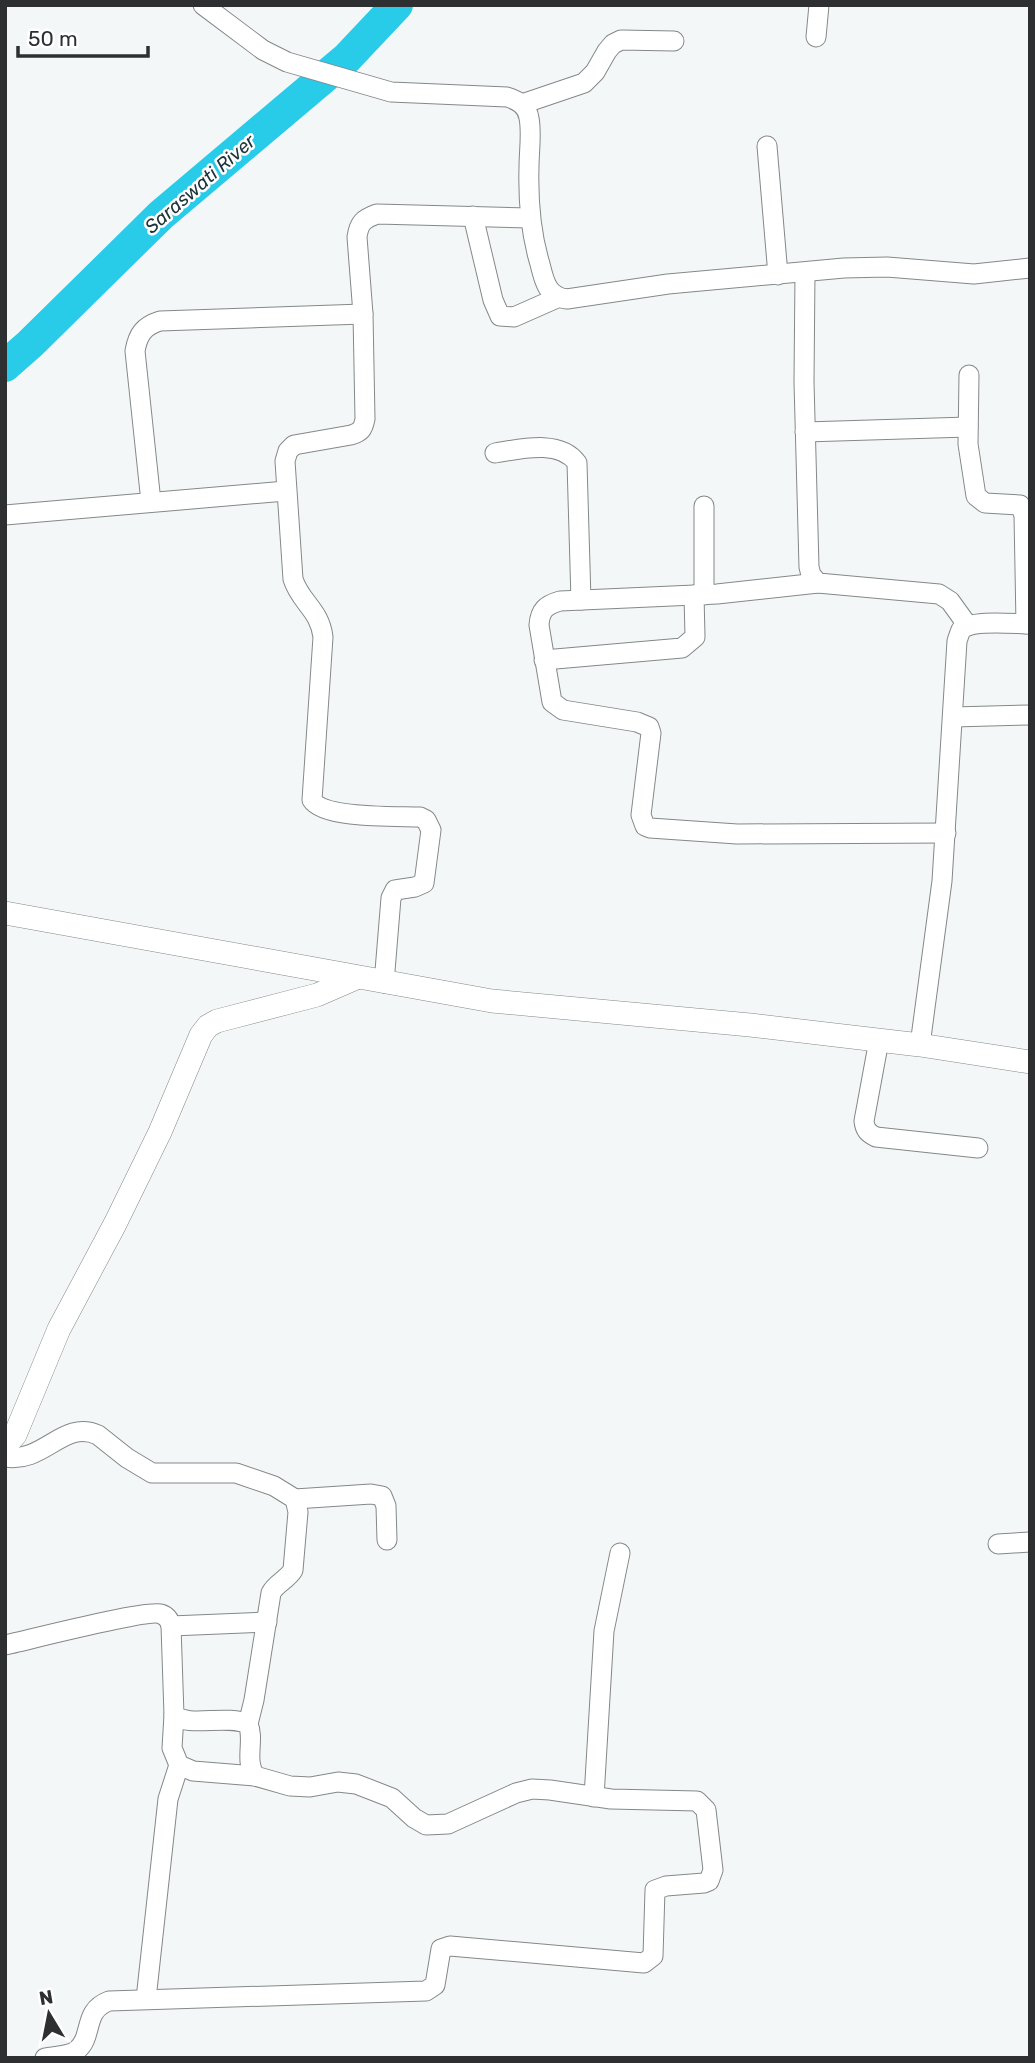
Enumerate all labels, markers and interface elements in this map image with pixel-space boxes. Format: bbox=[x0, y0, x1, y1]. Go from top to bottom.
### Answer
scale bar bbox=[18, 14, 147, 58]
text: 50 m bbox=[28, 26, 78, 51]
water label: Saraswati River bbox=[140, 129, 260, 238]
north arrow bbox=[14, 1979, 84, 2049]
text: N bbox=[37, 1985, 55, 2010]

